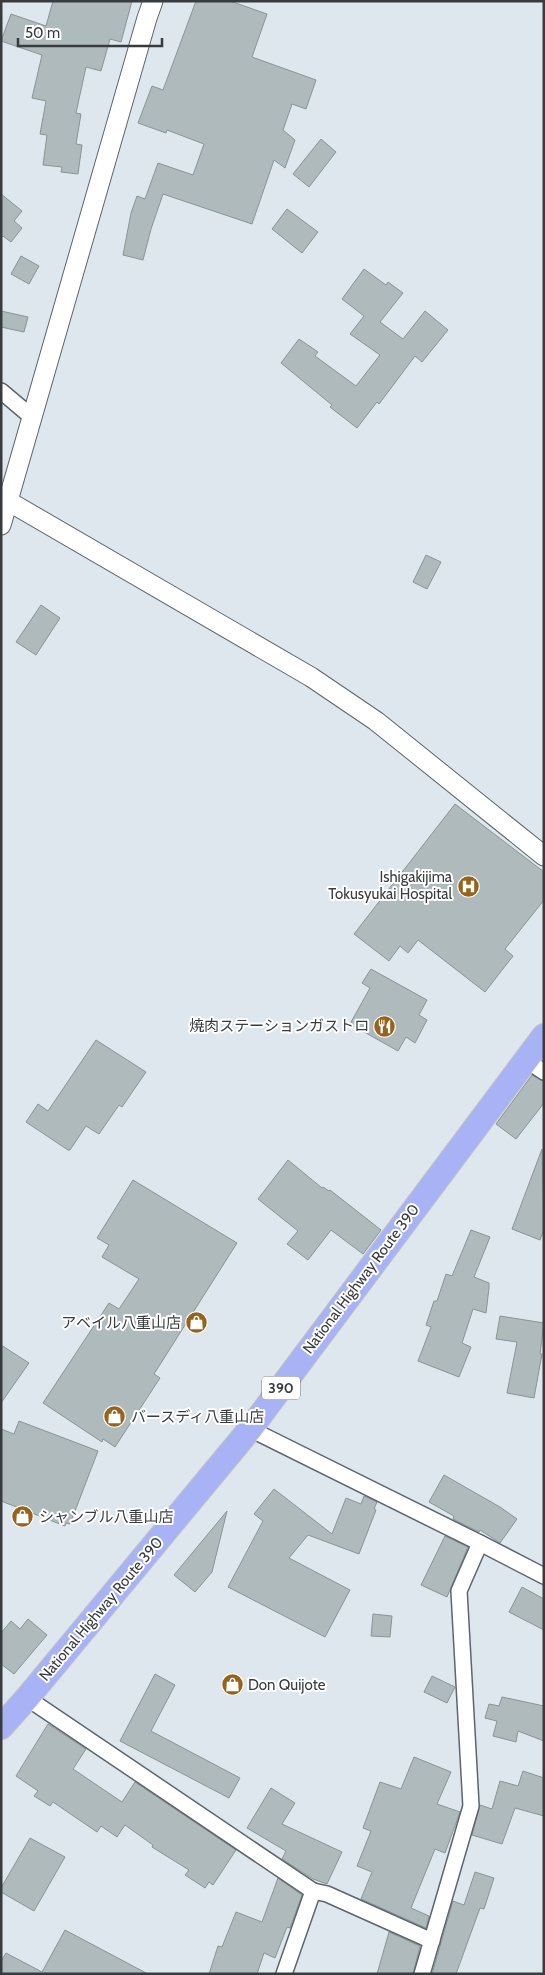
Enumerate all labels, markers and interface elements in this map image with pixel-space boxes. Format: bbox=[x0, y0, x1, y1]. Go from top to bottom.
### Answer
scale bar bbox=[18, 15, 161, 47]
text: 50 m bbox=[25, 24, 60, 42]
place label: Ishigakijima Tokusyukai Hospital bbox=[328, 868, 453, 903]
hospital icon: Ishigakijima Tokusyukai Hospital bbox=[456, 874, 480, 898]
restaurant icon: 焼肉ステーションガストロ bbox=[373, 1014, 397, 1038]
place label: 焼肉ステーションガストロ bbox=[189, 1017, 369, 1035]
street label: National Highway Route 390 bbox=[299, 1201, 423, 1357]
shop icon: アベイル八重山店 bbox=[185, 1311, 209, 1335]
place label: アベイル八重山店 bbox=[61, 1314, 181, 1332]
road number: 390 bbox=[262, 1376, 300, 1400]
shop icon: バースディ八重山店 bbox=[103, 1405, 127, 1429]
place label: バースディ八重山店 bbox=[131, 1408, 264, 1426]
shop icon: シャンブル八重山店 bbox=[11, 1505, 35, 1529]
place label: シャンブル八重山店 bbox=[39, 1508, 174, 1526]
street label: National Highway Route 390 bbox=[36, 1533, 166, 1685]
shop icon: Don Quijote bbox=[220, 1673, 244, 1697]
place label: Don Quijote bbox=[248, 1676, 326, 1694]

